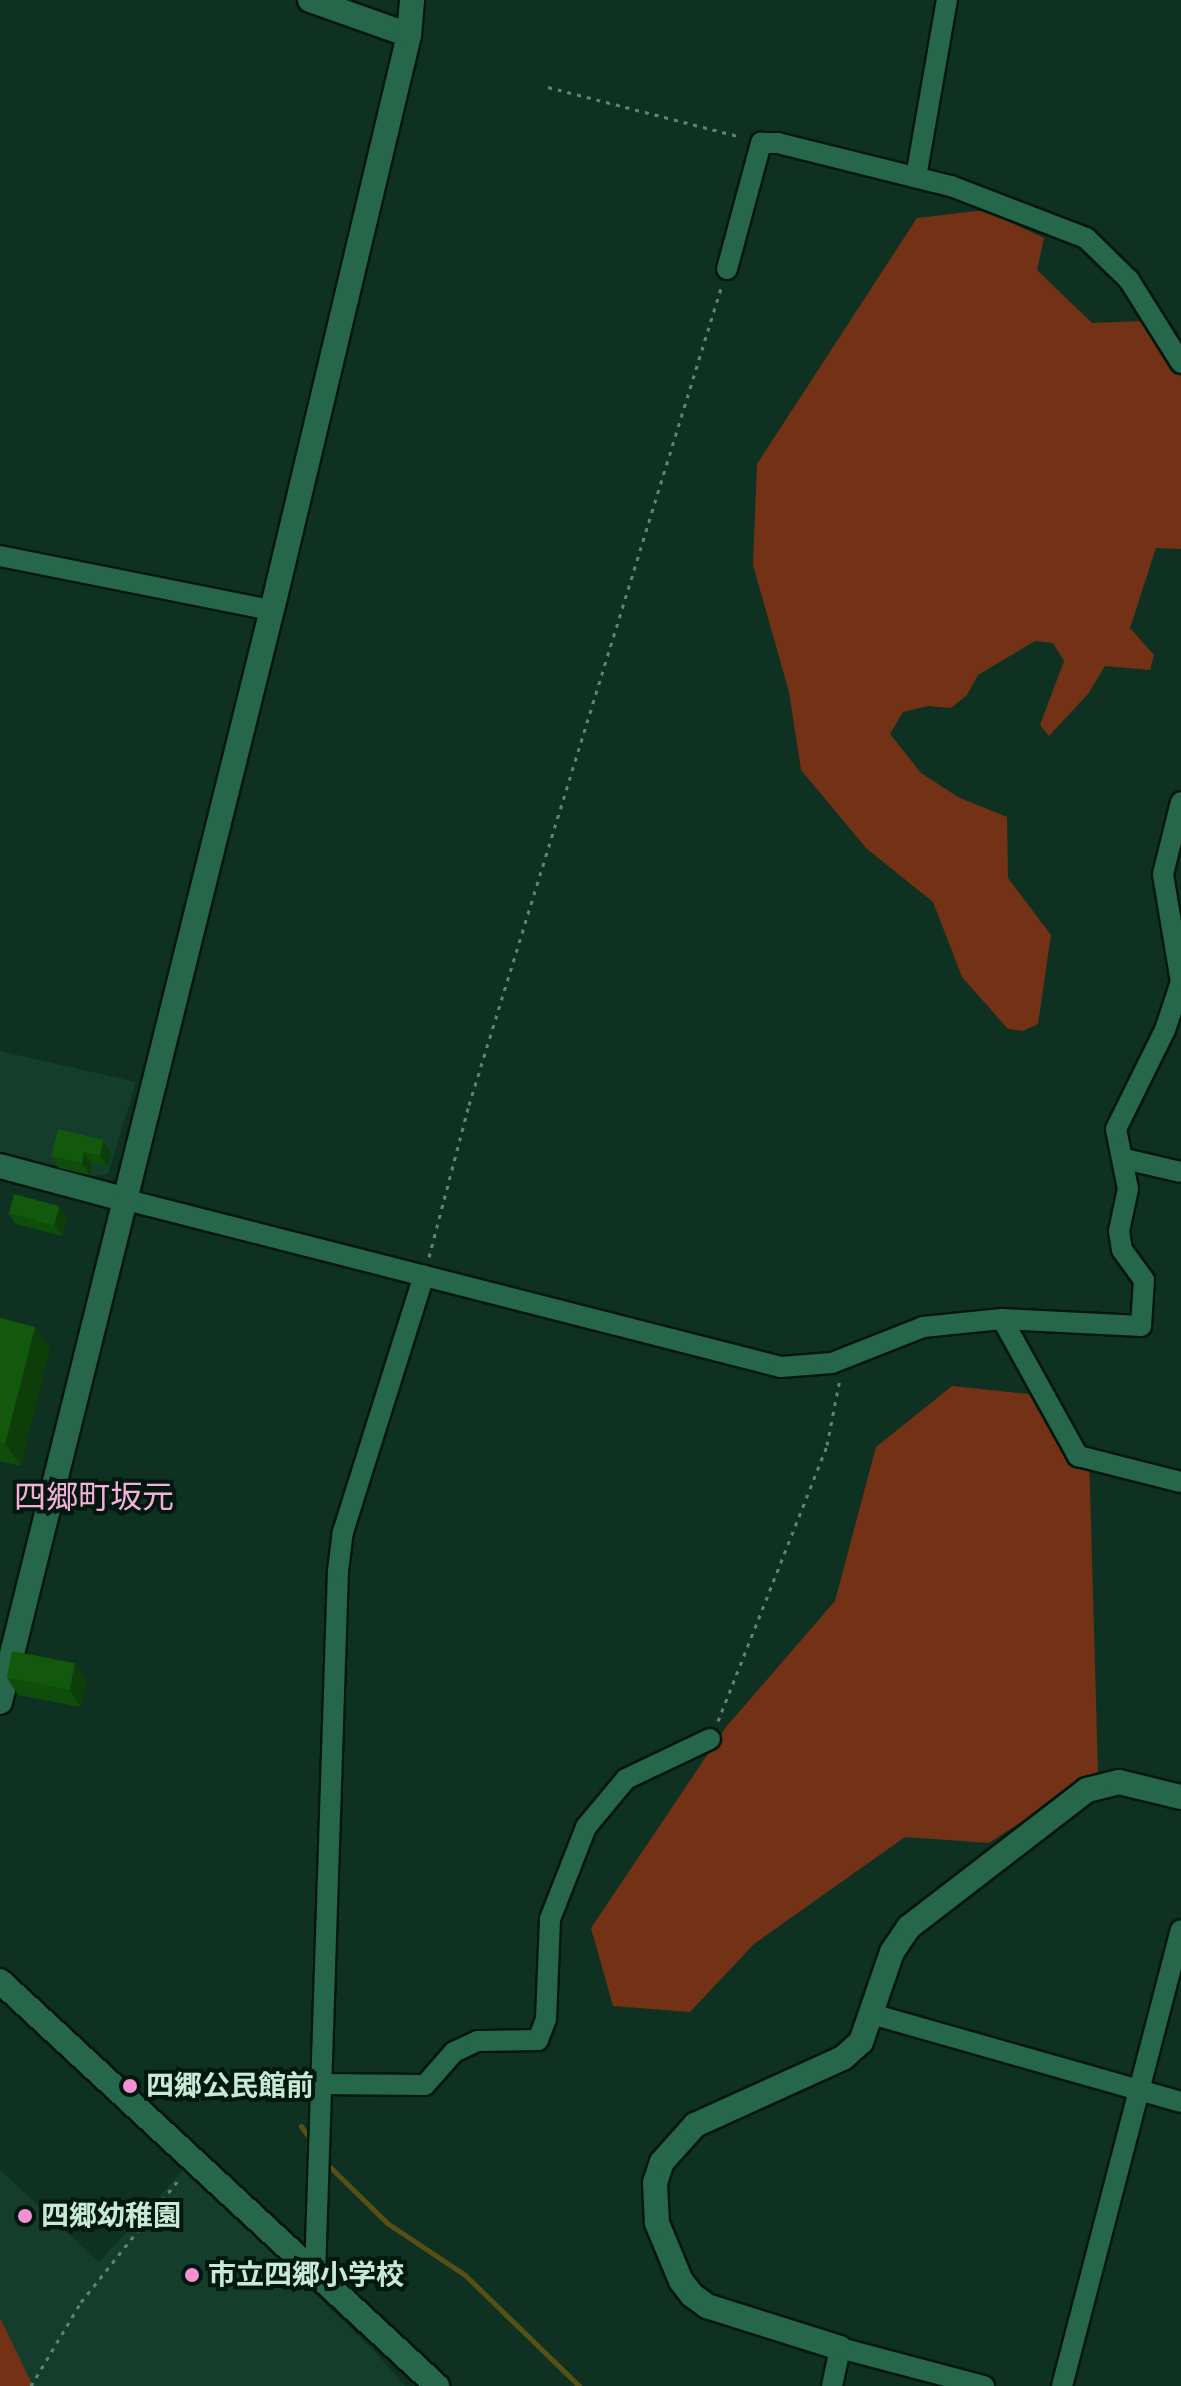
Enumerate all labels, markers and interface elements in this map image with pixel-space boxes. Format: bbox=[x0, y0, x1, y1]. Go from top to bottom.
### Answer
district label: 四郷町坂元 bbox=[14, 1478, 174, 1516]
place label: 四郷公民館前 bbox=[146, 2069, 314, 2103]
marker: 四郷公民館前 bbox=[121, 2077, 139, 2095]
place label: 四郷幼稚園 bbox=[41, 2199, 181, 2233]
marker: 四郷幼稚園 bbox=[16, 2207, 34, 2225]
place label: 市立四郷小学校 bbox=[208, 2258, 404, 2292]
marker: 市立四郷小学校 bbox=[183, 2266, 201, 2284]

